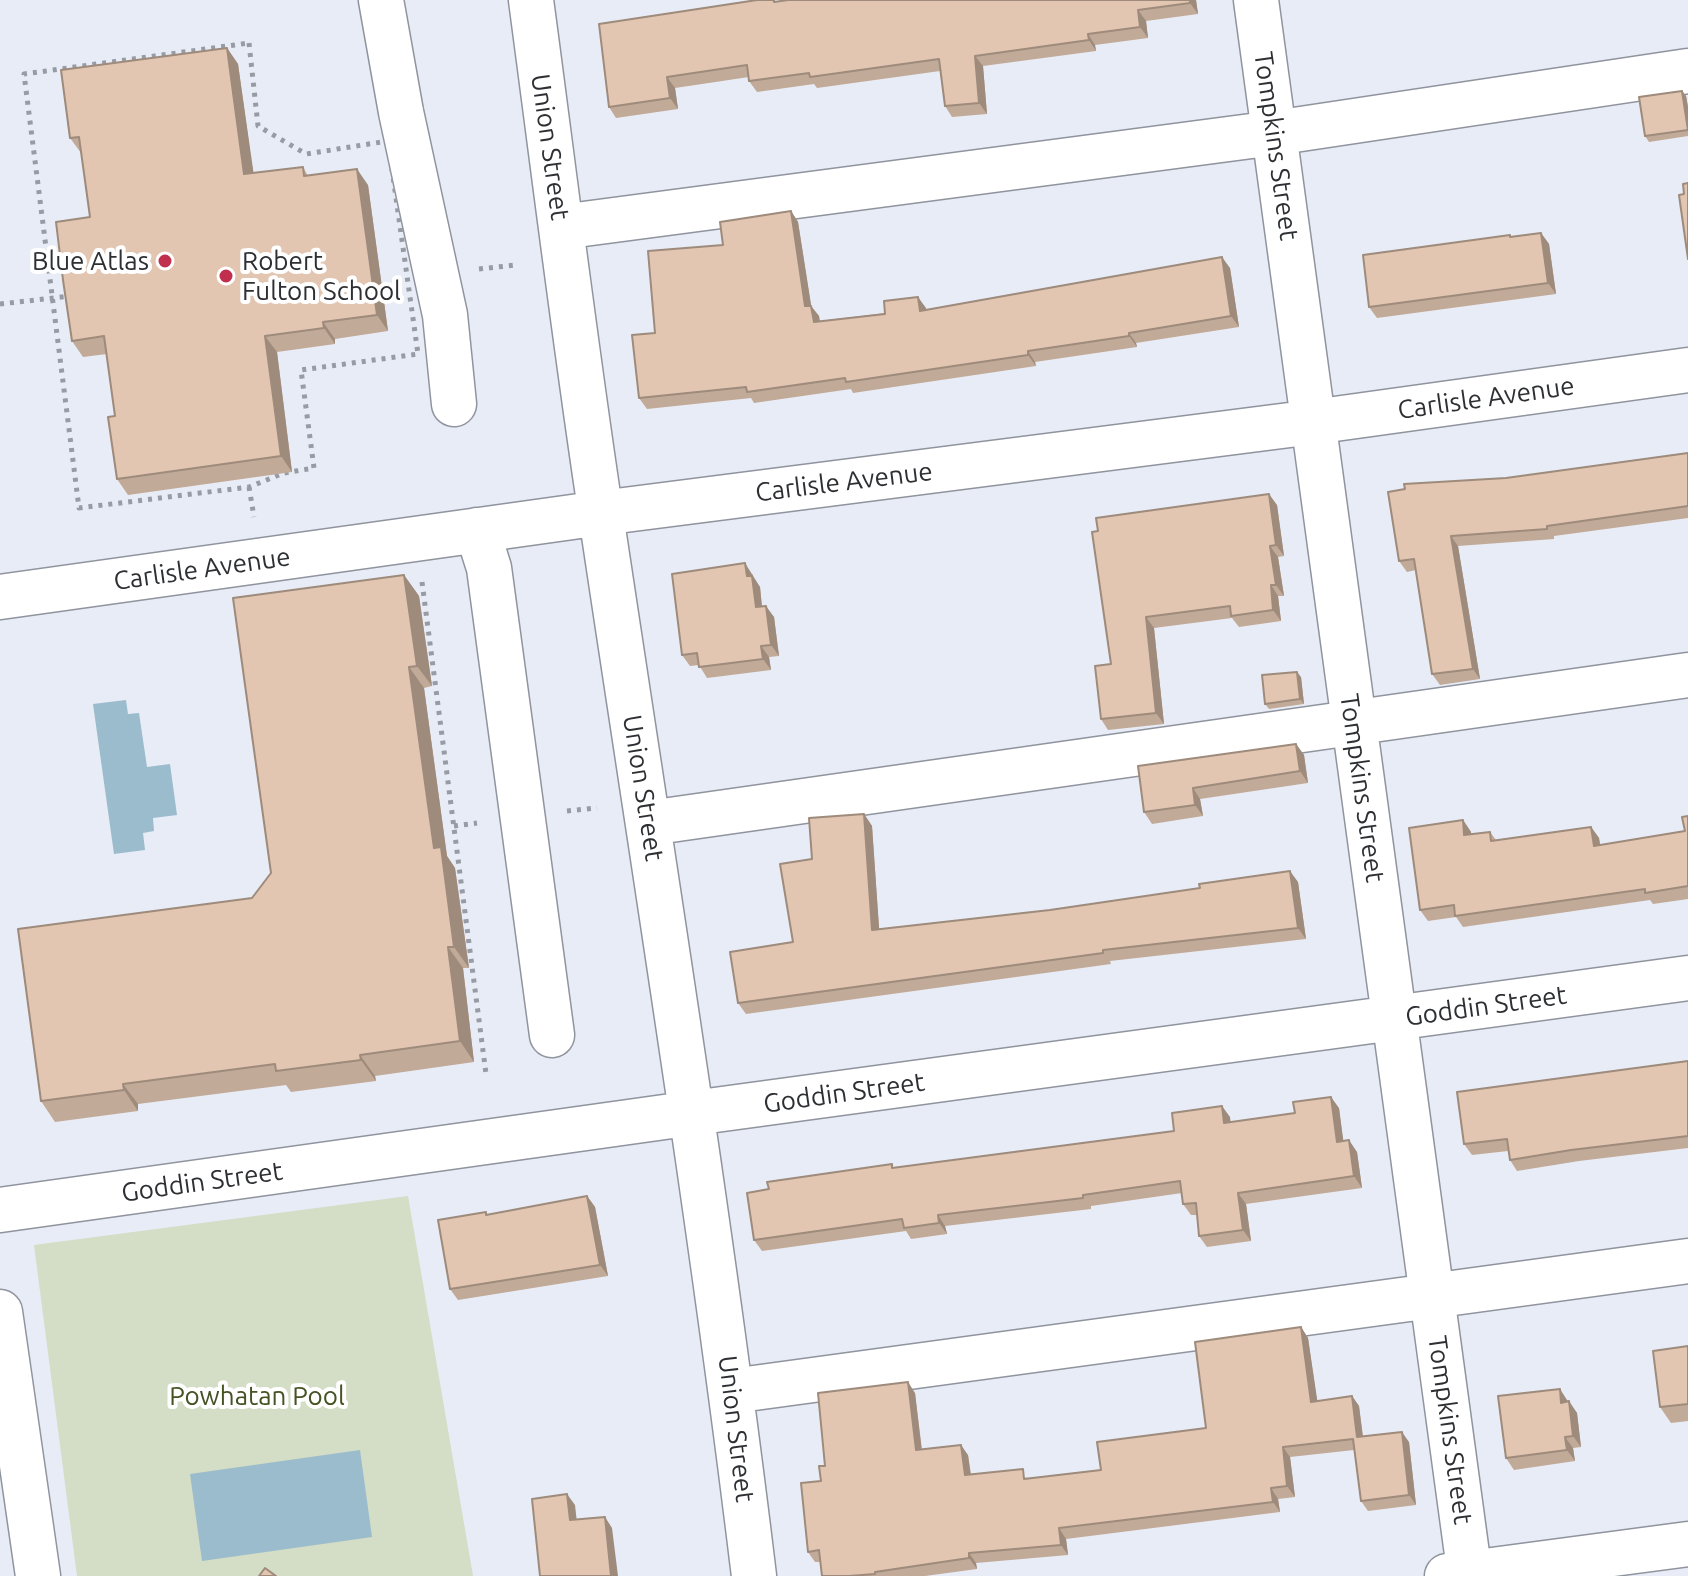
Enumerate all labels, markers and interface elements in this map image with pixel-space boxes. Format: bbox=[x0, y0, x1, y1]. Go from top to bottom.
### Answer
street label: Tompkins Street bbox=[1247, 50, 1305, 242]
street label: Union Street bbox=[524, 72, 576, 222]
place label: Blue Atlas bbox=[32, 245, 149, 277]
place label: Robert Fulton School bbox=[242, 245, 401, 306]
marker: Blue Atlas bbox=[156, 252, 174, 270]
marker: Robert Fulton School bbox=[217, 267, 235, 285]
street label: Carlisle Avenue bbox=[1396, 370, 1576, 426]
street label: Carlisle Avenue bbox=[754, 456, 934, 508]
street label: Carlisle Avenue bbox=[112, 541, 292, 597]
street label: Tompkins Street bbox=[1333, 692, 1391, 884]
street label: Union Street bbox=[616, 713, 670, 863]
street label: Goddin Street bbox=[1403, 979, 1569, 1033]
street label: Goddin Street bbox=[761, 1066, 927, 1120]
street label: Goddin Street bbox=[119, 1155, 285, 1209]
street label: Tompkins Street bbox=[1421, 1334, 1479, 1526]
street label: Union Street bbox=[712, 1354, 760, 1504]
park label: Powhatan Pool bbox=[169, 1380, 345, 1412]

